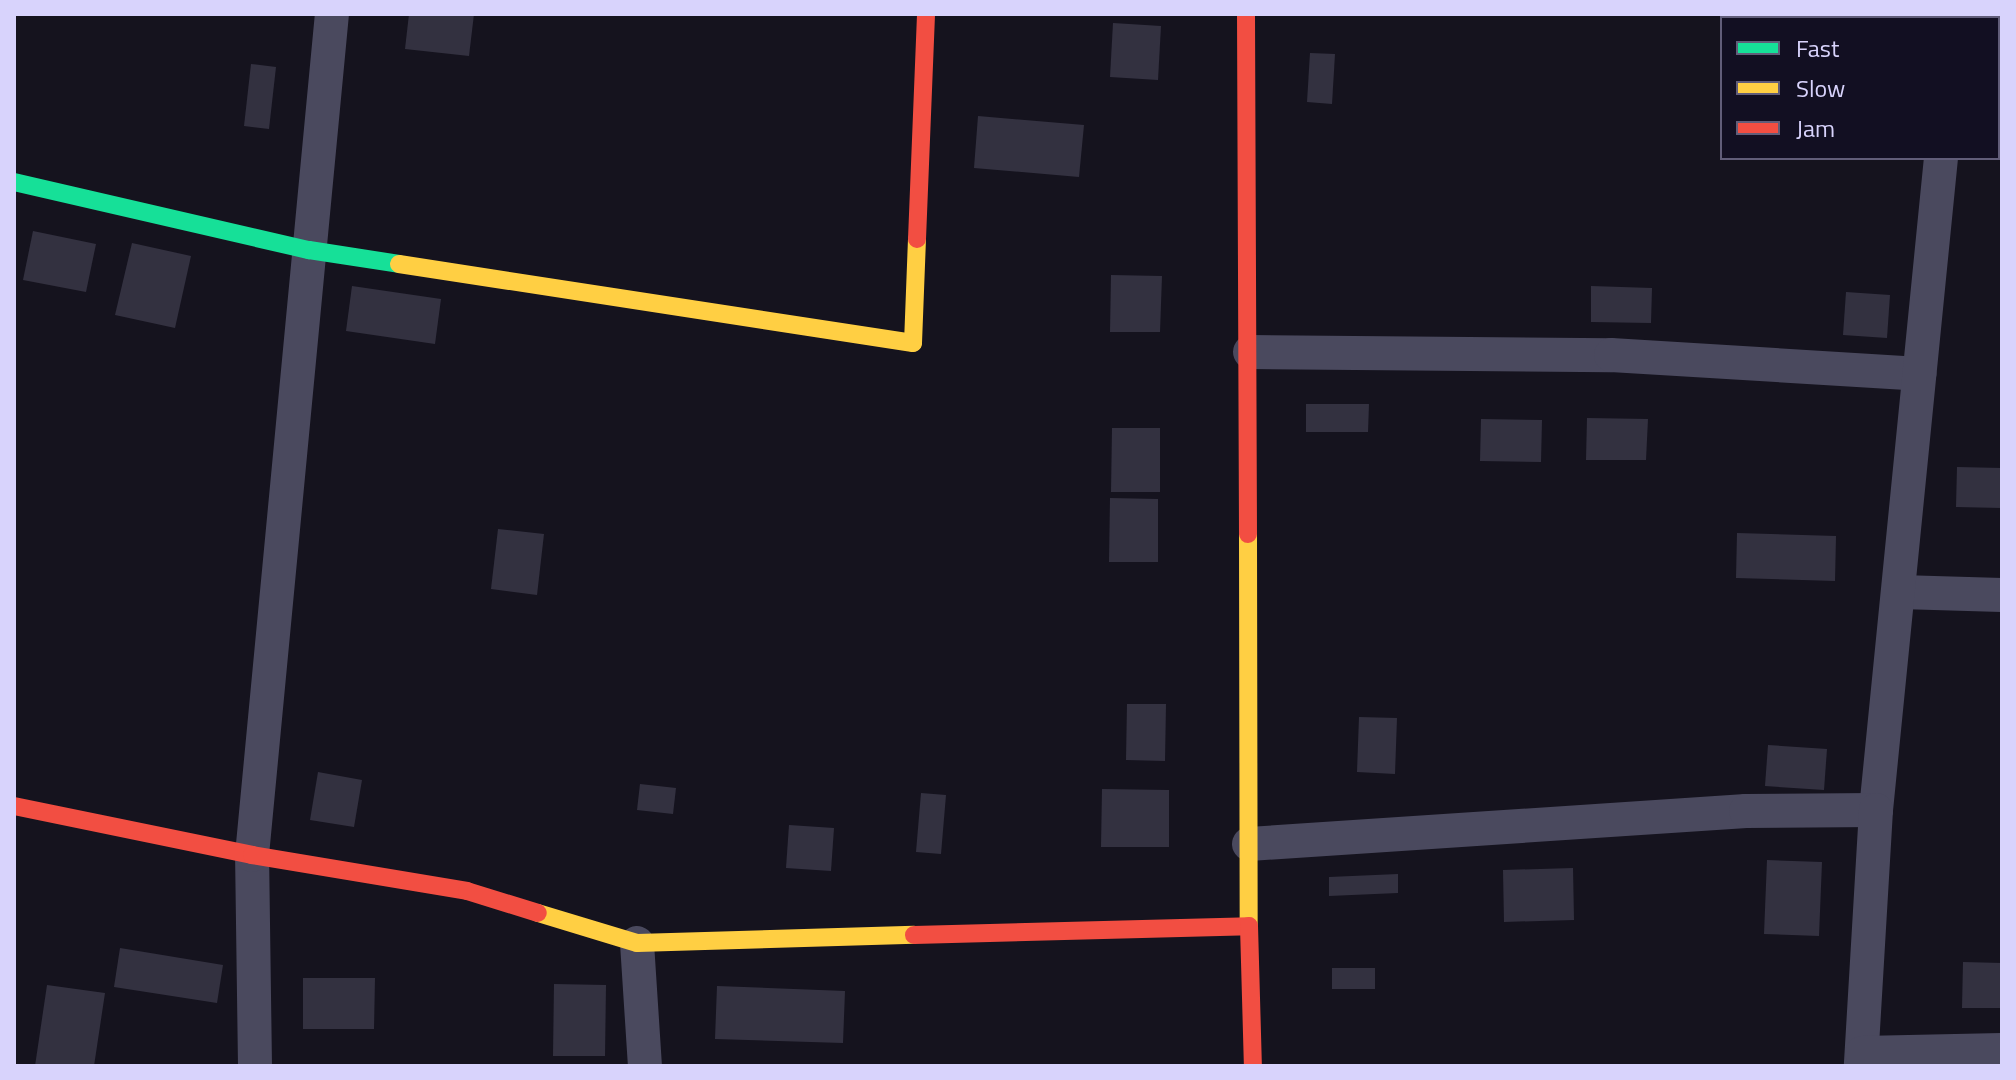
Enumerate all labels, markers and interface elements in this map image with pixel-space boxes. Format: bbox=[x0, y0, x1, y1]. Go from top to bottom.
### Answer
legend bbox=[1720, 16, 2000, 160]
text: Fast bbox=[1796, 30, 1839, 66]
text: Slow bbox=[1796, 70, 1845, 106]
text: Jam bbox=[1796, 110, 1835, 146]

